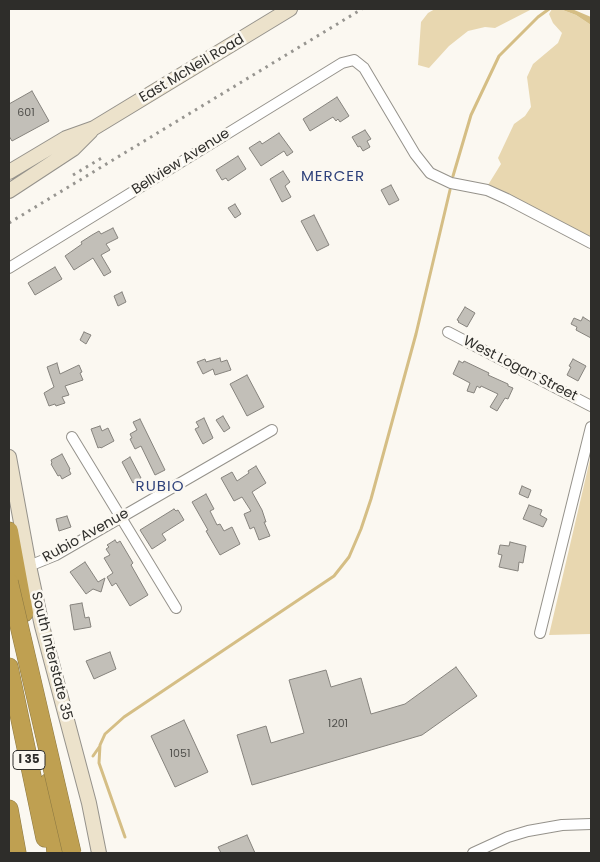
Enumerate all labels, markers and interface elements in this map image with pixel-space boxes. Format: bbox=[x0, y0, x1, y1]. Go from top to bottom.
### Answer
street label: East McNeil Road bbox=[137, 31, 247, 107]
house number: 601 bbox=[17, 106, 35, 120]
street label: Bellview Avenue bbox=[129, 125, 233, 199]
district label: MERCER bbox=[300, 168, 366, 186]
street label: West Logan Street bbox=[460, 333, 580, 405]
district label: RUBIO bbox=[135, 478, 185, 496]
street label: Rubio Avenue bbox=[40, 505, 132, 567]
street label: South Interstate 35 bbox=[27, 590, 75, 722]
house number: 1201 bbox=[328, 717, 348, 731]
house number: 1051 bbox=[170, 747, 190, 761]
road number: I 35 bbox=[13, 750, 45, 770]

